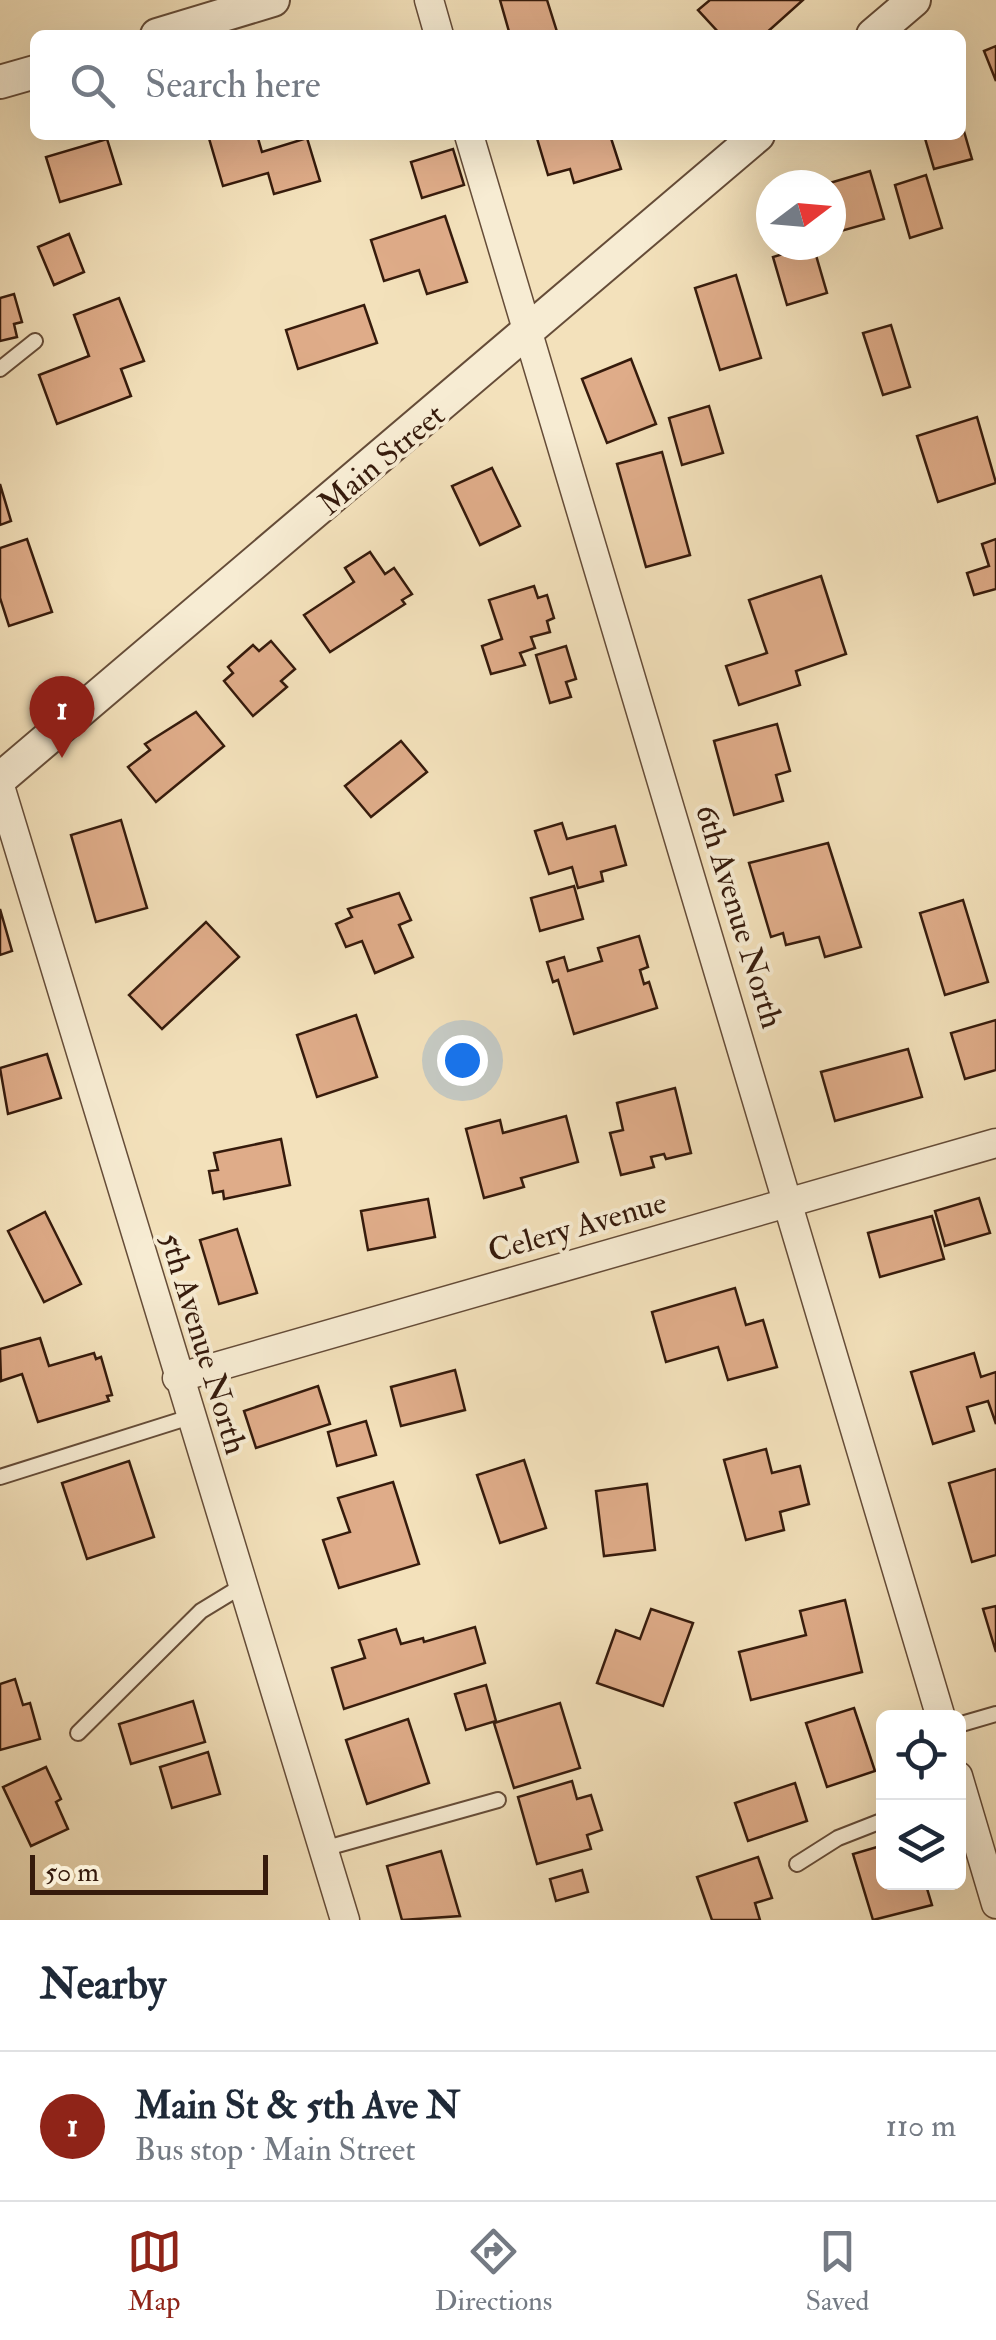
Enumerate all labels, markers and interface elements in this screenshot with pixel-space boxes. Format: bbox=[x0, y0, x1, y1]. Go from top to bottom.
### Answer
search box bbox=[30, 30, 966, 140]
icon: search bbox=[65, 58, 120, 113]
text: Search here bbox=[145, 61, 321, 109]
north arrow bbox=[756, 170, 846, 260]
street label: Main Street bbox=[310, 395, 453, 524]
pin: 1 bbox=[30, 676, 94, 758]
street label: 6th Avenue North bbox=[686, 800, 792, 1033]
your location bbox=[437, 1035, 488, 1086]
street label: Celery Avenue bbox=[483, 1182, 671, 1271]
street label: 5th Avenue North bbox=[150, 1228, 256, 1459]
map controls bbox=[876, 1710, 966, 1890]
button: locate bbox=[876, 1710, 966, 1800]
button: layers bbox=[876, 1800, 966, 1890]
scale bar bbox=[30, 1850, 268, 1894]
text: 50 m bbox=[45, 1855, 99, 1890]
text: Nearby bbox=[40, 1959, 166, 2011]
text: Main St & 5th Ave N bbox=[135, 2082, 460, 2130]
text: 1 bbox=[67, 2106, 78, 2146]
text: 110 m bbox=[885, 2106, 956, 2146]
text: Bus stop · Main Street bbox=[135, 2130, 416, 2170]
tab: Map bbox=[127, 2224, 182, 2319]
tab: Directions bbox=[435, 2224, 552, 2319]
tab: Saved bbox=[805, 2224, 869, 2319]

